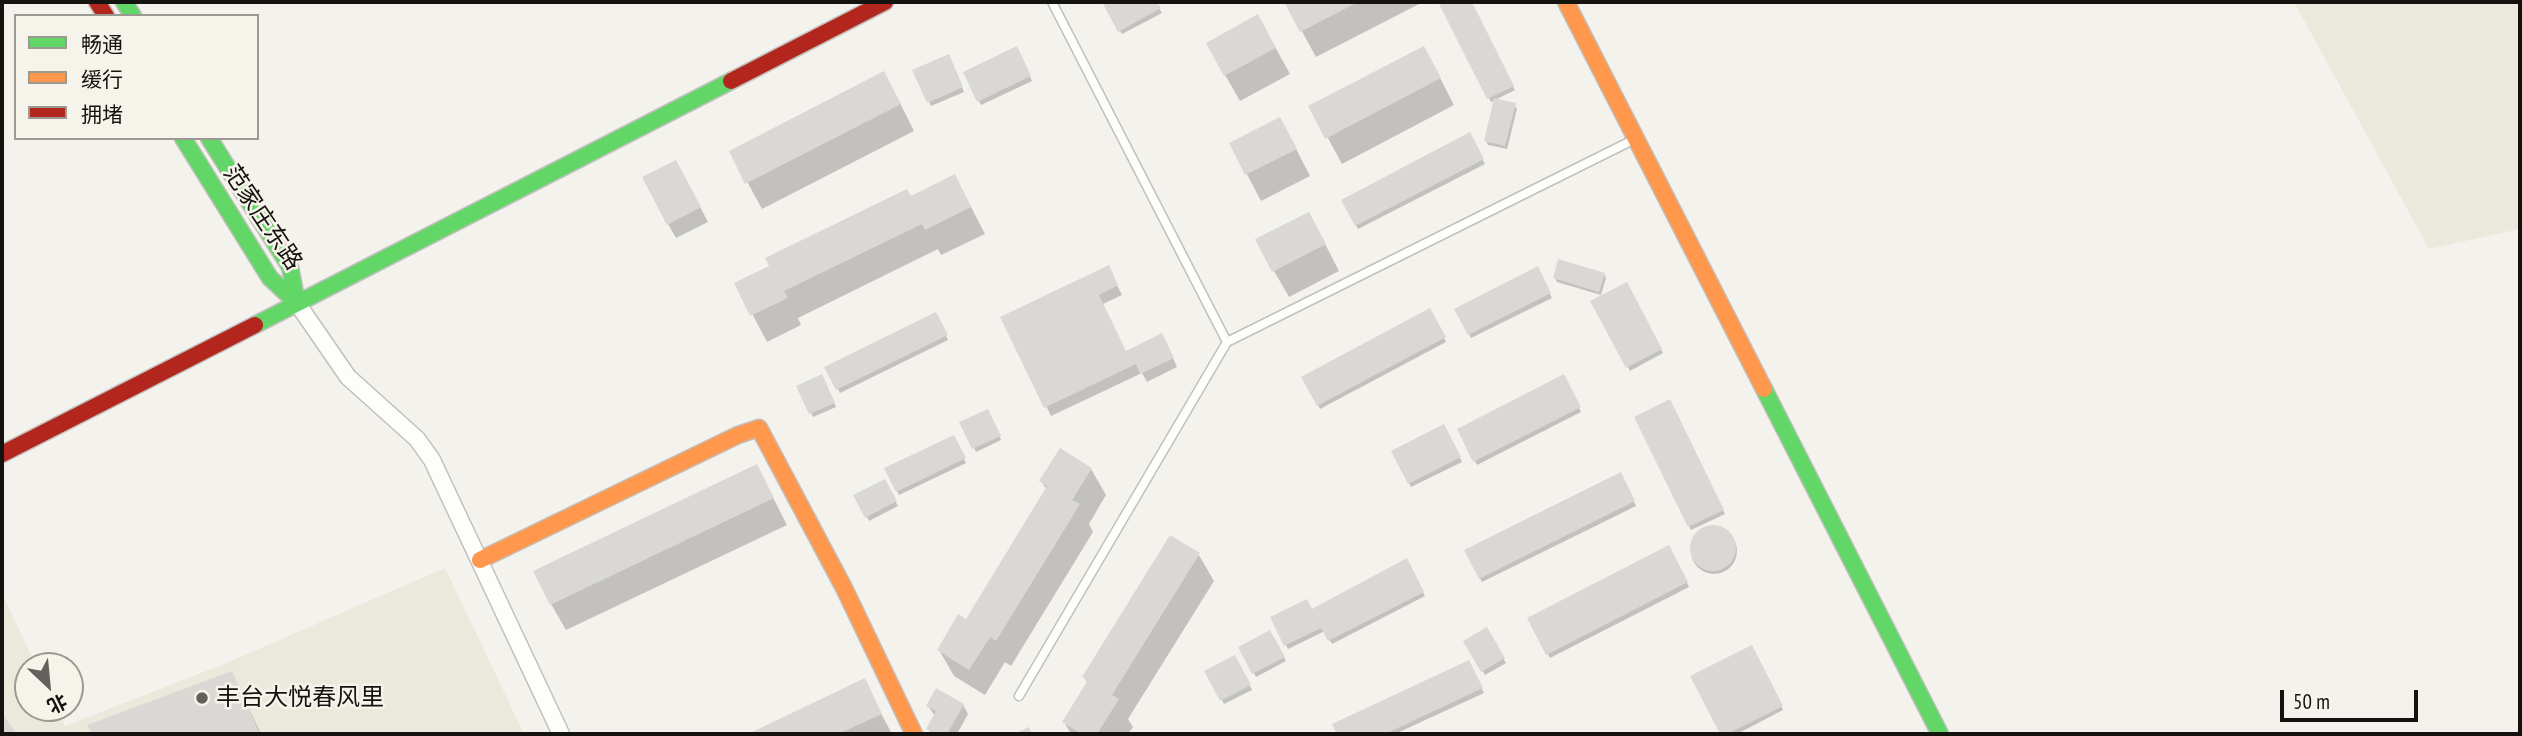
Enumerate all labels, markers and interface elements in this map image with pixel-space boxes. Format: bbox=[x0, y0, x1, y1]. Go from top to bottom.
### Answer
legend bbox=[14, 14, 259, 140]
text: 畅通 bbox=[81, 31, 123, 58]
text: 缓行 bbox=[81, 66, 123, 93]
text: 拥堵 bbox=[81, 101, 123, 128]
street label: 范家庄东路 bbox=[217, 160, 307, 276]
north arrow bbox=[14, 652, 84, 722]
scale bar bbox=[2284, 676, 2422, 720]
place label: 丰台大悦春风里 bbox=[216, 684, 384, 712]
text: 50 m bbox=[2293, 688, 2330, 715]
text: 北 bbox=[44, 689, 71, 719]
marker: 丰台大悦春风里 bbox=[194, 690, 210, 706]

